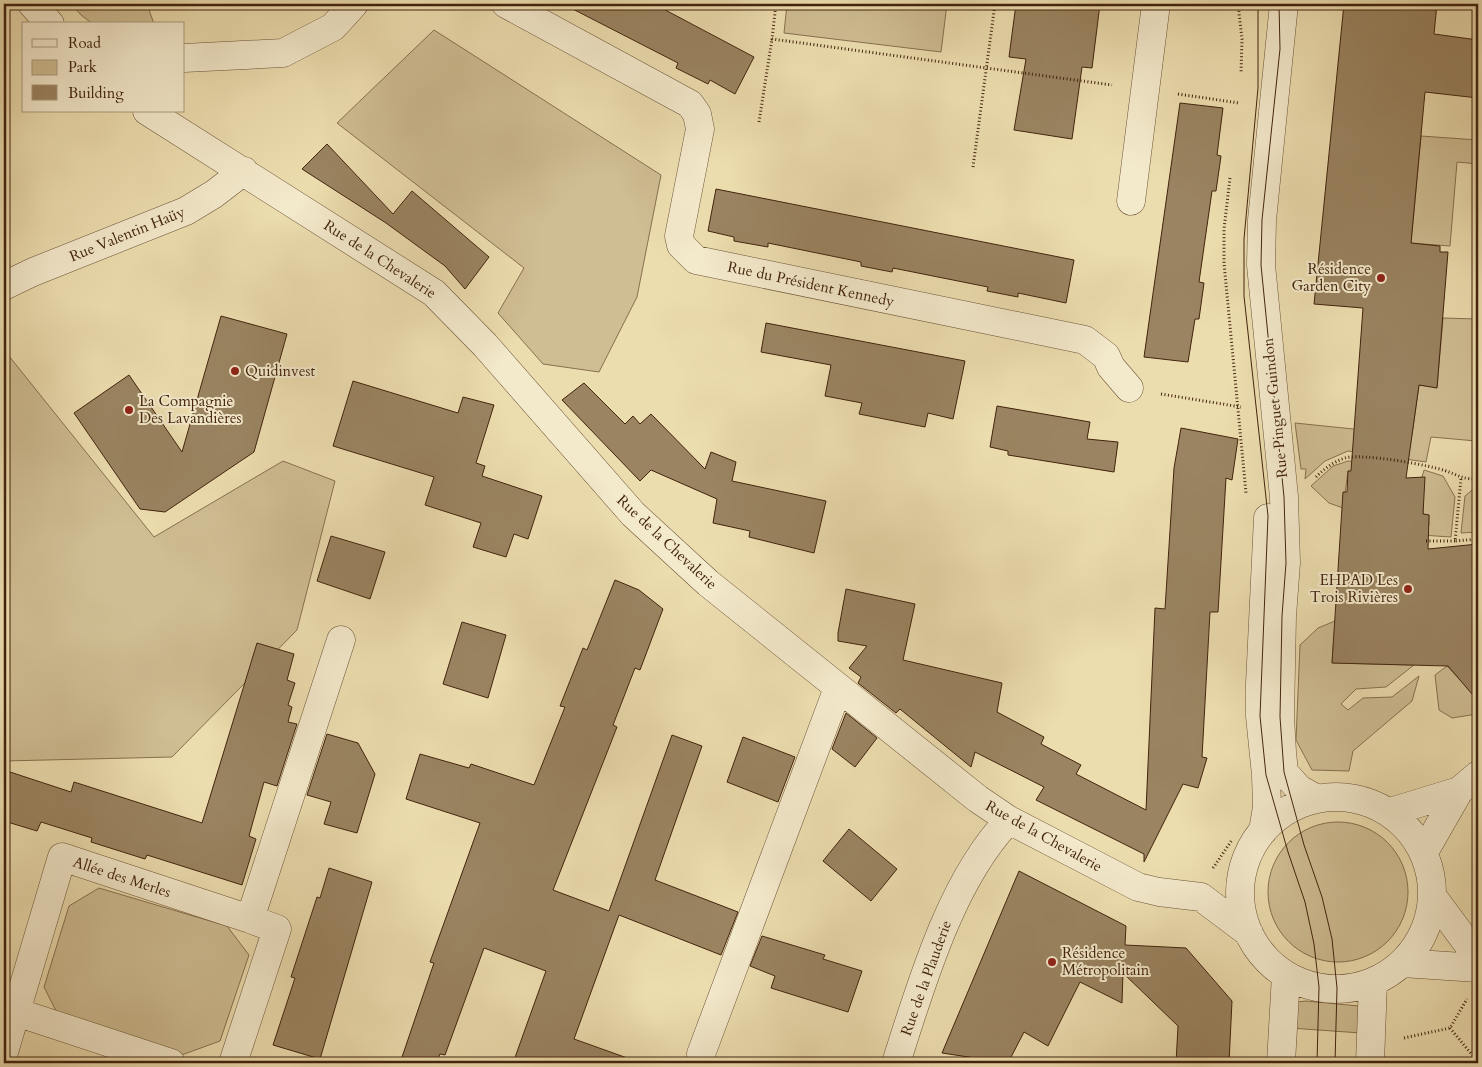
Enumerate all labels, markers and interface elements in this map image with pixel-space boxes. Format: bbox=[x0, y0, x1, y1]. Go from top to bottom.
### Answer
legend bbox=[22, 22, 185, 112]
text: Road bbox=[68, 33, 101, 53]
text: Park bbox=[68, 57, 97, 77]
text: Building bbox=[68, 83, 124, 103]
street label: Rue Valentin Haüy bbox=[66, 202, 188, 266]
street label: Rue de la Chevalerie bbox=[320, 215, 440, 303]
street label: Rue du Président Kennedy bbox=[726, 257, 896, 311]
place label: Résidence Garden City bbox=[1291, 259, 1371, 296]
marker: Résidence Garden City bbox=[1375, 272, 1387, 284]
street label: Rue Pinguet Guindon bbox=[1258, 336, 1292, 479]
place label: Quidinvest bbox=[245, 361, 316, 381]
marker: Quidinvest bbox=[229, 365, 241, 377]
place label: La Compagnie Des Lavandières bbox=[139, 391, 242, 428]
marker: La Compagnie Des Lavandières bbox=[123, 404, 135, 416]
street label: Rue de la Chevalerie bbox=[613, 490, 722, 594]
place label: EHPAD Les Trois Rivières bbox=[1310, 570, 1398, 607]
marker: EHPAD Les Trois Rivières bbox=[1402, 583, 1414, 595]
street label: Rue de la Chevalerie bbox=[982, 796, 1106, 876]
street label: Allée des Merles bbox=[70, 852, 174, 902]
street label: Rue de la Plauderie bbox=[896, 917, 956, 1038]
place label: Résidence Métropolitain bbox=[1062, 943, 1150, 980]
marker: Résidence Métropolitain bbox=[1046, 956, 1058, 968]

